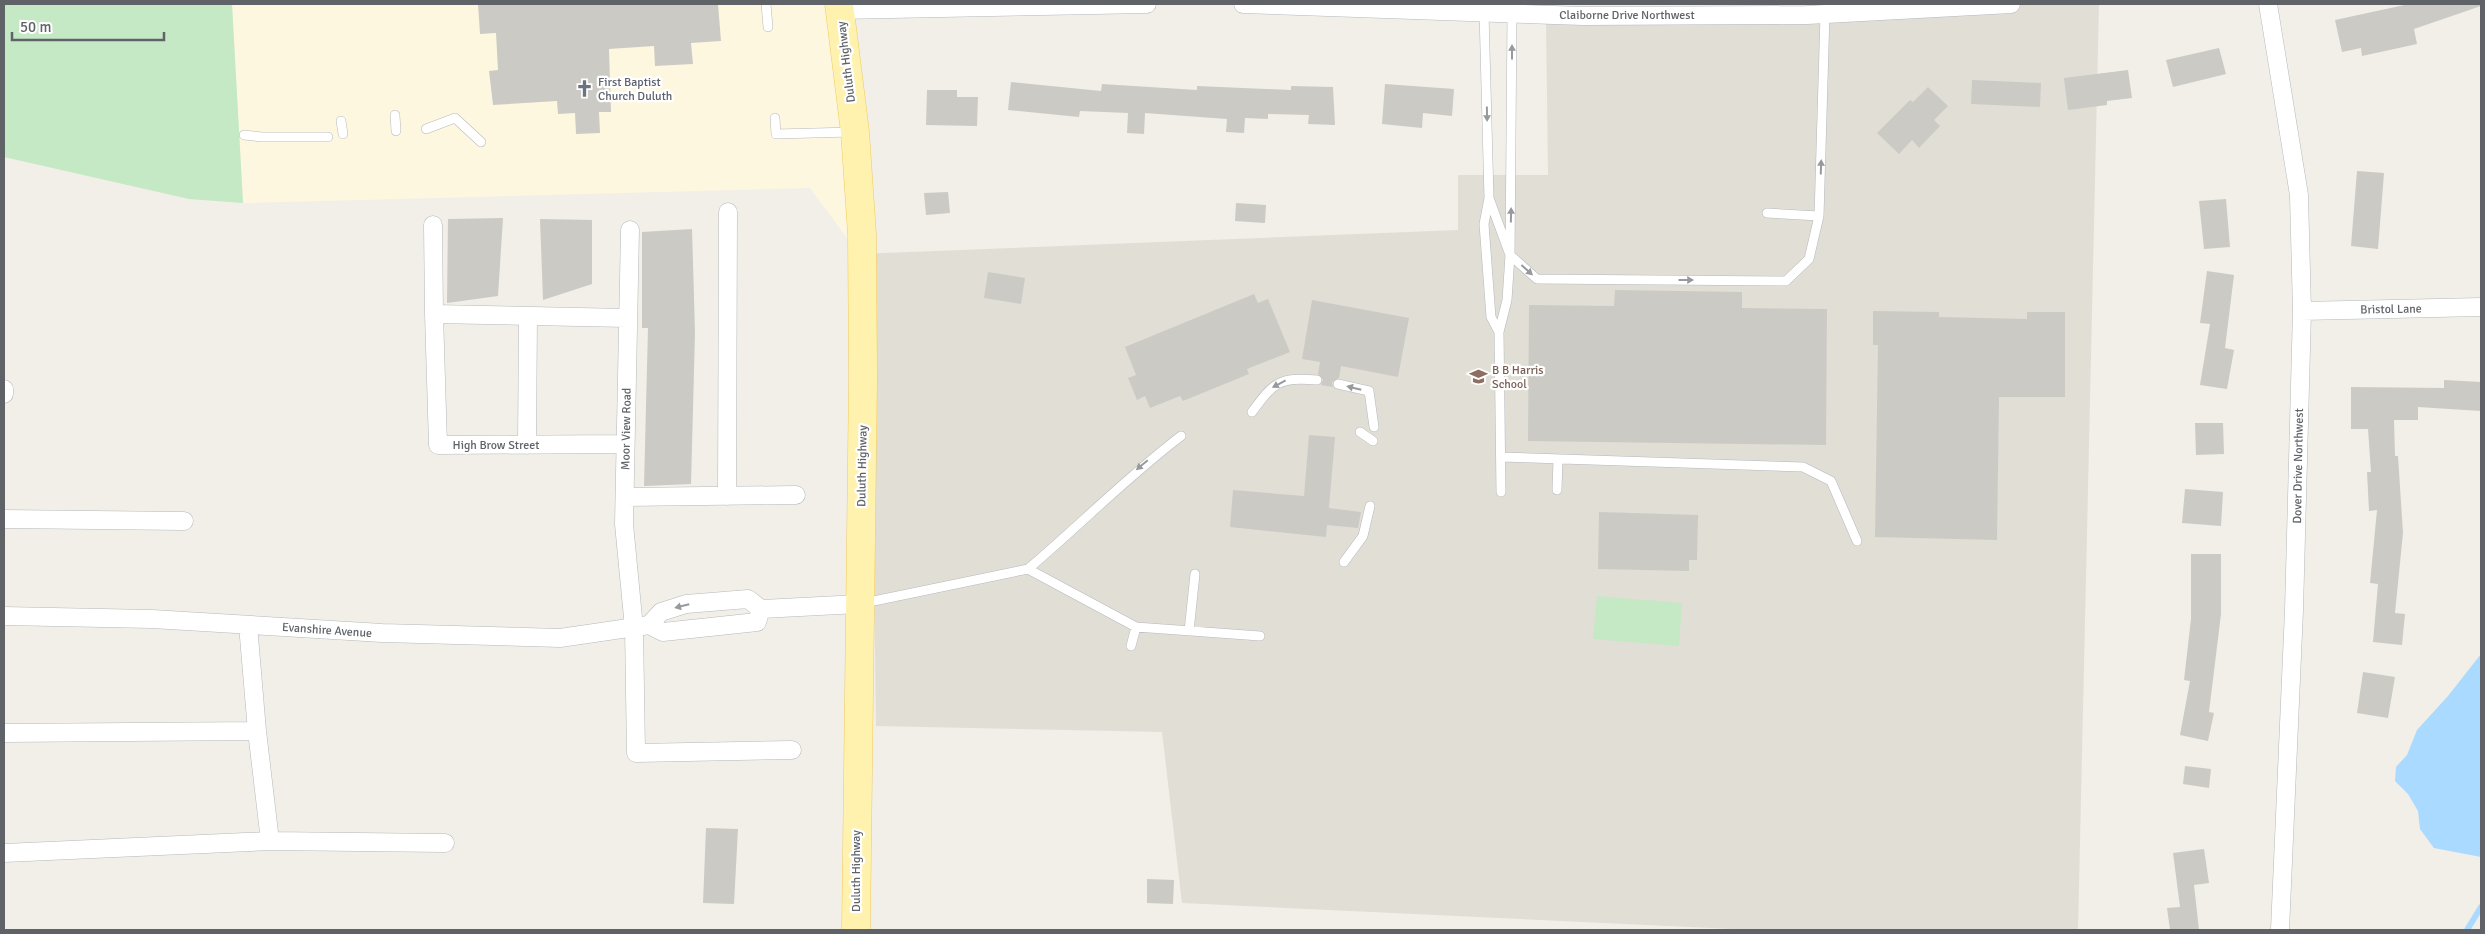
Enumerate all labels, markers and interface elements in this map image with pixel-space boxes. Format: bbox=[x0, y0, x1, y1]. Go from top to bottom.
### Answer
street label: Claiborne Drive Northwest bbox=[1559, 8, 1695, 23]
scale bar bbox=[12, 10, 165, 42]
text: 50 m bbox=[20, 18, 51, 36]
street label: Duluth Highway bbox=[834, 20, 859, 103]
one-way arrow bbox=[1508, 44, 1516, 60]
place label: First Baptist Church Duluth bbox=[598, 75, 672, 104]
church icon: First Baptist Church Duluth bbox=[574, 79, 594, 99]
one-way arrow bbox=[1483, 106, 1491, 122]
one-way arrow bbox=[1817, 159, 1825, 175]
one-way arrow bbox=[1507, 206, 1515, 222]
one-way arrow bbox=[1520, 264, 1532, 276]
one-way arrow bbox=[1678, 276, 1694, 284]
street label: Bristol Lane bbox=[2360, 301, 2422, 318]
place label: B B Harris School bbox=[1492, 363, 1544, 392]
school or university icon: B B Harris School bbox=[1468, 367, 1488, 387]
one-way arrow bbox=[1271, 380, 1286, 388]
one-way arrow bbox=[1346, 383, 1361, 391]
street label: Moor View Road bbox=[618, 388, 635, 470]
street label: Dover Drive Northwest bbox=[2290, 408, 2307, 524]
street label: Duluth Highway bbox=[854, 425, 871, 507]
street label: High Brow Street bbox=[453, 438, 539, 453]
one-way arrow bbox=[1136, 460, 1149, 471]
one-way arrow bbox=[674, 602, 689, 610]
street label: Evanshire Avenue bbox=[282, 620, 372, 641]
street label: Duluth Highway bbox=[849, 830, 864, 912]

